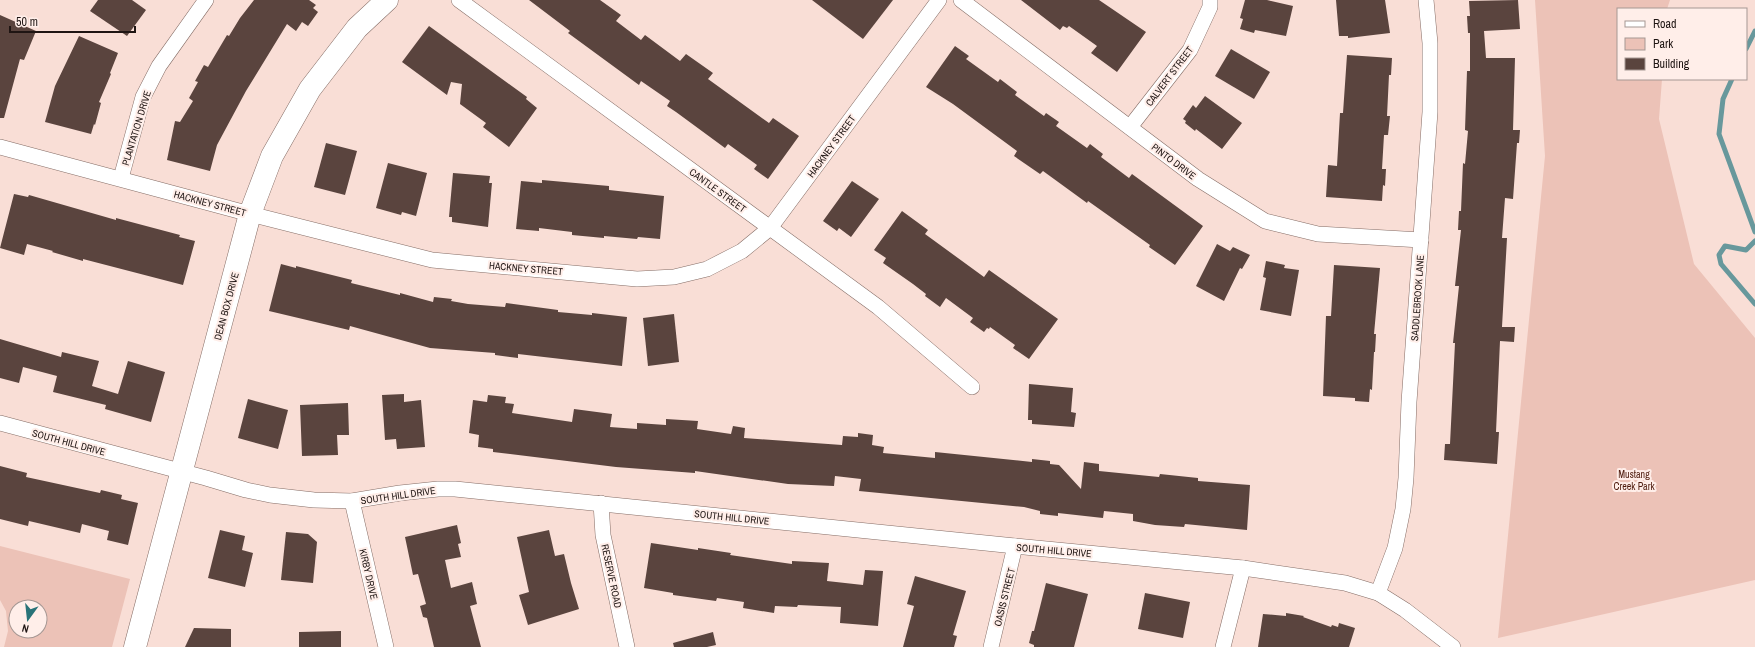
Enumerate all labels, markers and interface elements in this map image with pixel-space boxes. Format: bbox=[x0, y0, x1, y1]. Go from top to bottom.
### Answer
scale bar bbox=[10, 8, 135, 34]
legend bbox=[1617, 8, 1747, 80]
text: 50 m bbox=[16, 14, 38, 30]
text: Road bbox=[1653, 16, 1677, 32]
text: Park bbox=[1653, 36, 1673, 52]
street label: CALVERT STREET bbox=[1143, 44, 1196, 109]
text: Building bbox=[1653, 56, 1690, 72]
street label: PLANTATION DRIVE bbox=[119, 89, 154, 167]
street label: HACKNEY STREET bbox=[804, 112, 858, 180]
street label: PINTO DRIVE bbox=[1149, 140, 1198, 182]
street label: CANTLE STREET bbox=[687, 165, 749, 215]
street label: HACKNEY STREET bbox=[172, 188, 247, 219]
street label: SADDLEBROOK LANE bbox=[1408, 255, 1427, 341]
street label: HACKNEY STREET bbox=[488, 259, 563, 278]
street label: DEAN BOX DRIVE bbox=[211, 271, 242, 341]
street label: SOUTH HILL DRIVE bbox=[31, 426, 107, 459]
park label: Mustang Creek Park bbox=[1613, 468, 1655, 493]
street label: SOUTH HILL DRIVE bbox=[360, 484, 436, 507]
street label: SOUTH HILL DRIVE bbox=[694, 507, 770, 528]
street label: SOUTH HILL DRIVE bbox=[1016, 541, 1092, 560]
street label: RESERVE ROAD bbox=[598, 543, 625, 609]
street label: KIRBY DRIVE bbox=[356, 547, 381, 601]
street label: OASIS STREET bbox=[991, 567, 1018, 628]
north arrow bbox=[8, 599, 48, 639]
text: N bbox=[20, 621, 30, 636]

